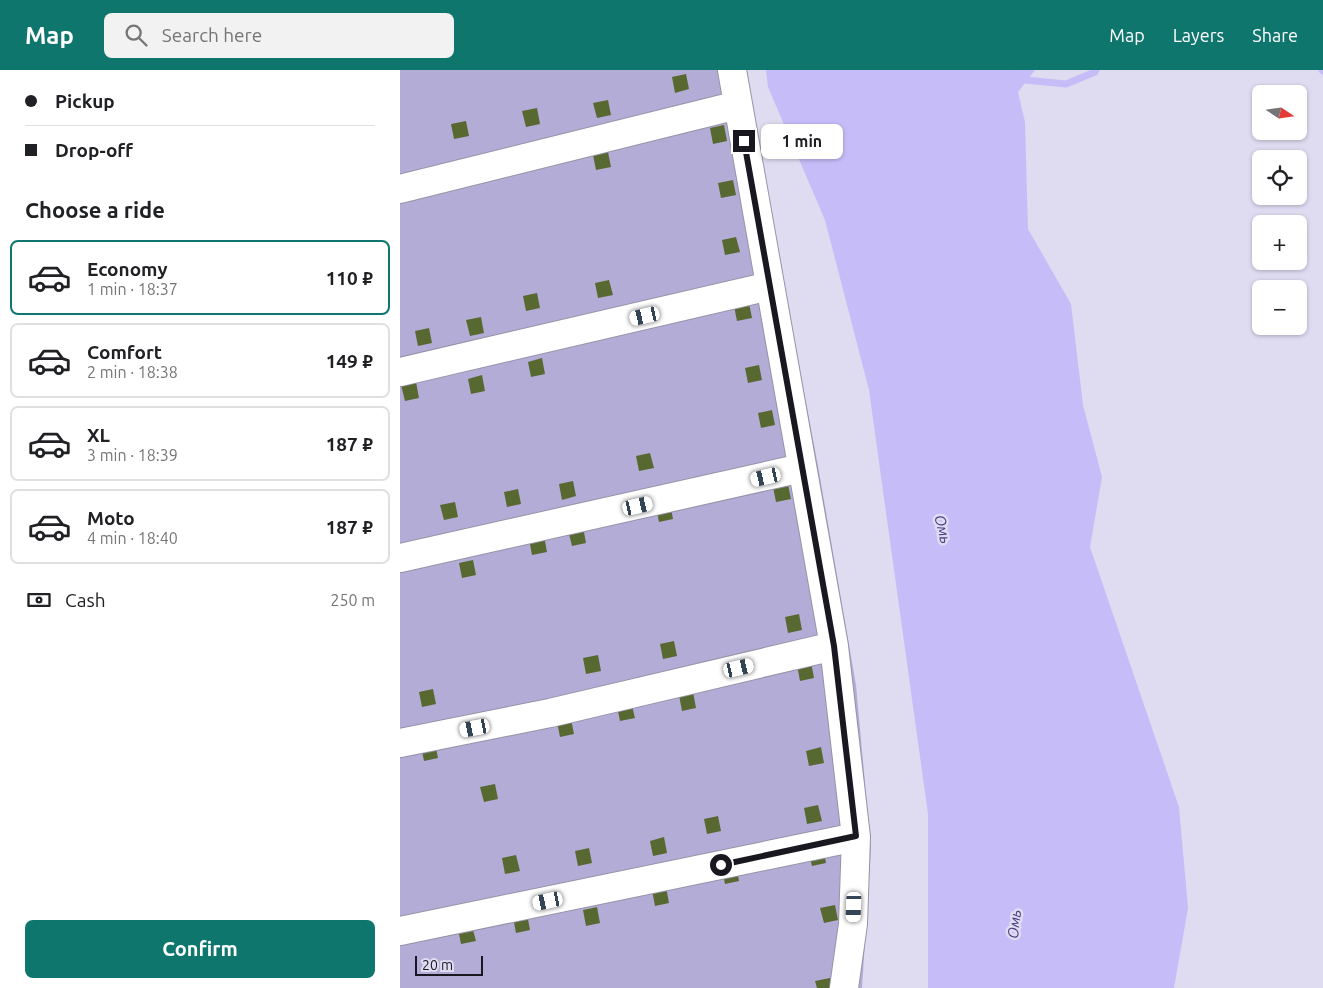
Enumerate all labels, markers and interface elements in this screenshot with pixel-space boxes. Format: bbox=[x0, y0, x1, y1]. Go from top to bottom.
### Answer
search box bbox=[104, 13, 454, 58]
icon: search bbox=[122, 21, 150, 49]
text: Map bbox=[25, 22, 74, 49]
text: Search here bbox=[162, 24, 262, 46]
text: Map bbox=[1109, 25, 1145, 45]
text: Layers bbox=[1173, 25, 1224, 45]
text: Share bbox=[1252, 25, 1298, 45]
north arrow bbox=[1252, 85, 1308, 140]
map controls bbox=[1252, 85, 1307, 335]
text: Pickup bbox=[55, 90, 115, 112]
callout: 1 min bbox=[762, 124, 844, 158]
route end bbox=[733, 130, 755, 152]
text: 1 min bbox=[782, 132, 822, 150]
text: Drop-off bbox=[55, 139, 133, 161]
button: locate bbox=[1252, 150, 1307, 205]
text: Choose a ride bbox=[25, 197, 165, 222]
button: + bbox=[1252, 215, 1307, 270]
icon: car bbox=[27, 255, 72, 300]
text: Economy bbox=[87, 258, 168, 280]
text: 110 ₽ bbox=[326, 267, 373, 289]
text: 1 min · 18:37 bbox=[87, 280, 178, 298]
button: − bbox=[1252, 280, 1307, 335]
car bbox=[628, 305, 661, 327]
icon: car bbox=[27, 338, 72, 383]
text: Comfort bbox=[87, 341, 162, 363]
text: 149 ₽ bbox=[326, 350, 373, 372]
text: 2 min · 18:38 bbox=[87, 363, 178, 381]
icon: car bbox=[27, 421, 72, 466]
text: XL bbox=[87, 424, 110, 446]
text: 187 ₽ bbox=[326, 433, 373, 455]
text: 3 min · 18:39 bbox=[87, 446, 178, 464]
car bbox=[749, 466, 782, 488]
car bbox=[621, 495, 654, 517]
icon: car bbox=[27, 504, 72, 549]
text: Moto bbox=[87, 507, 135, 529]
water label: Омь bbox=[931, 513, 955, 545]
text: 187 ₽ bbox=[326, 516, 373, 538]
text: 4 min · 18:40 bbox=[87, 529, 178, 547]
icon: cash bbox=[25, 586, 53, 614]
text: Cash bbox=[65, 589, 106, 611]
text: 250 m bbox=[330, 591, 375, 609]
car bbox=[722, 657, 755, 679]
car bbox=[458, 718, 491, 738]
route start bbox=[710, 854, 732, 876]
car bbox=[531, 891, 564, 911]
car bbox=[845, 892, 862, 922]
water label: Омь bbox=[1004, 908, 1024, 940]
button: Confirm bbox=[25, 920, 375, 978]
scale bar bbox=[415, 953, 482, 976]
text: 20 m bbox=[422, 957, 453, 973]

